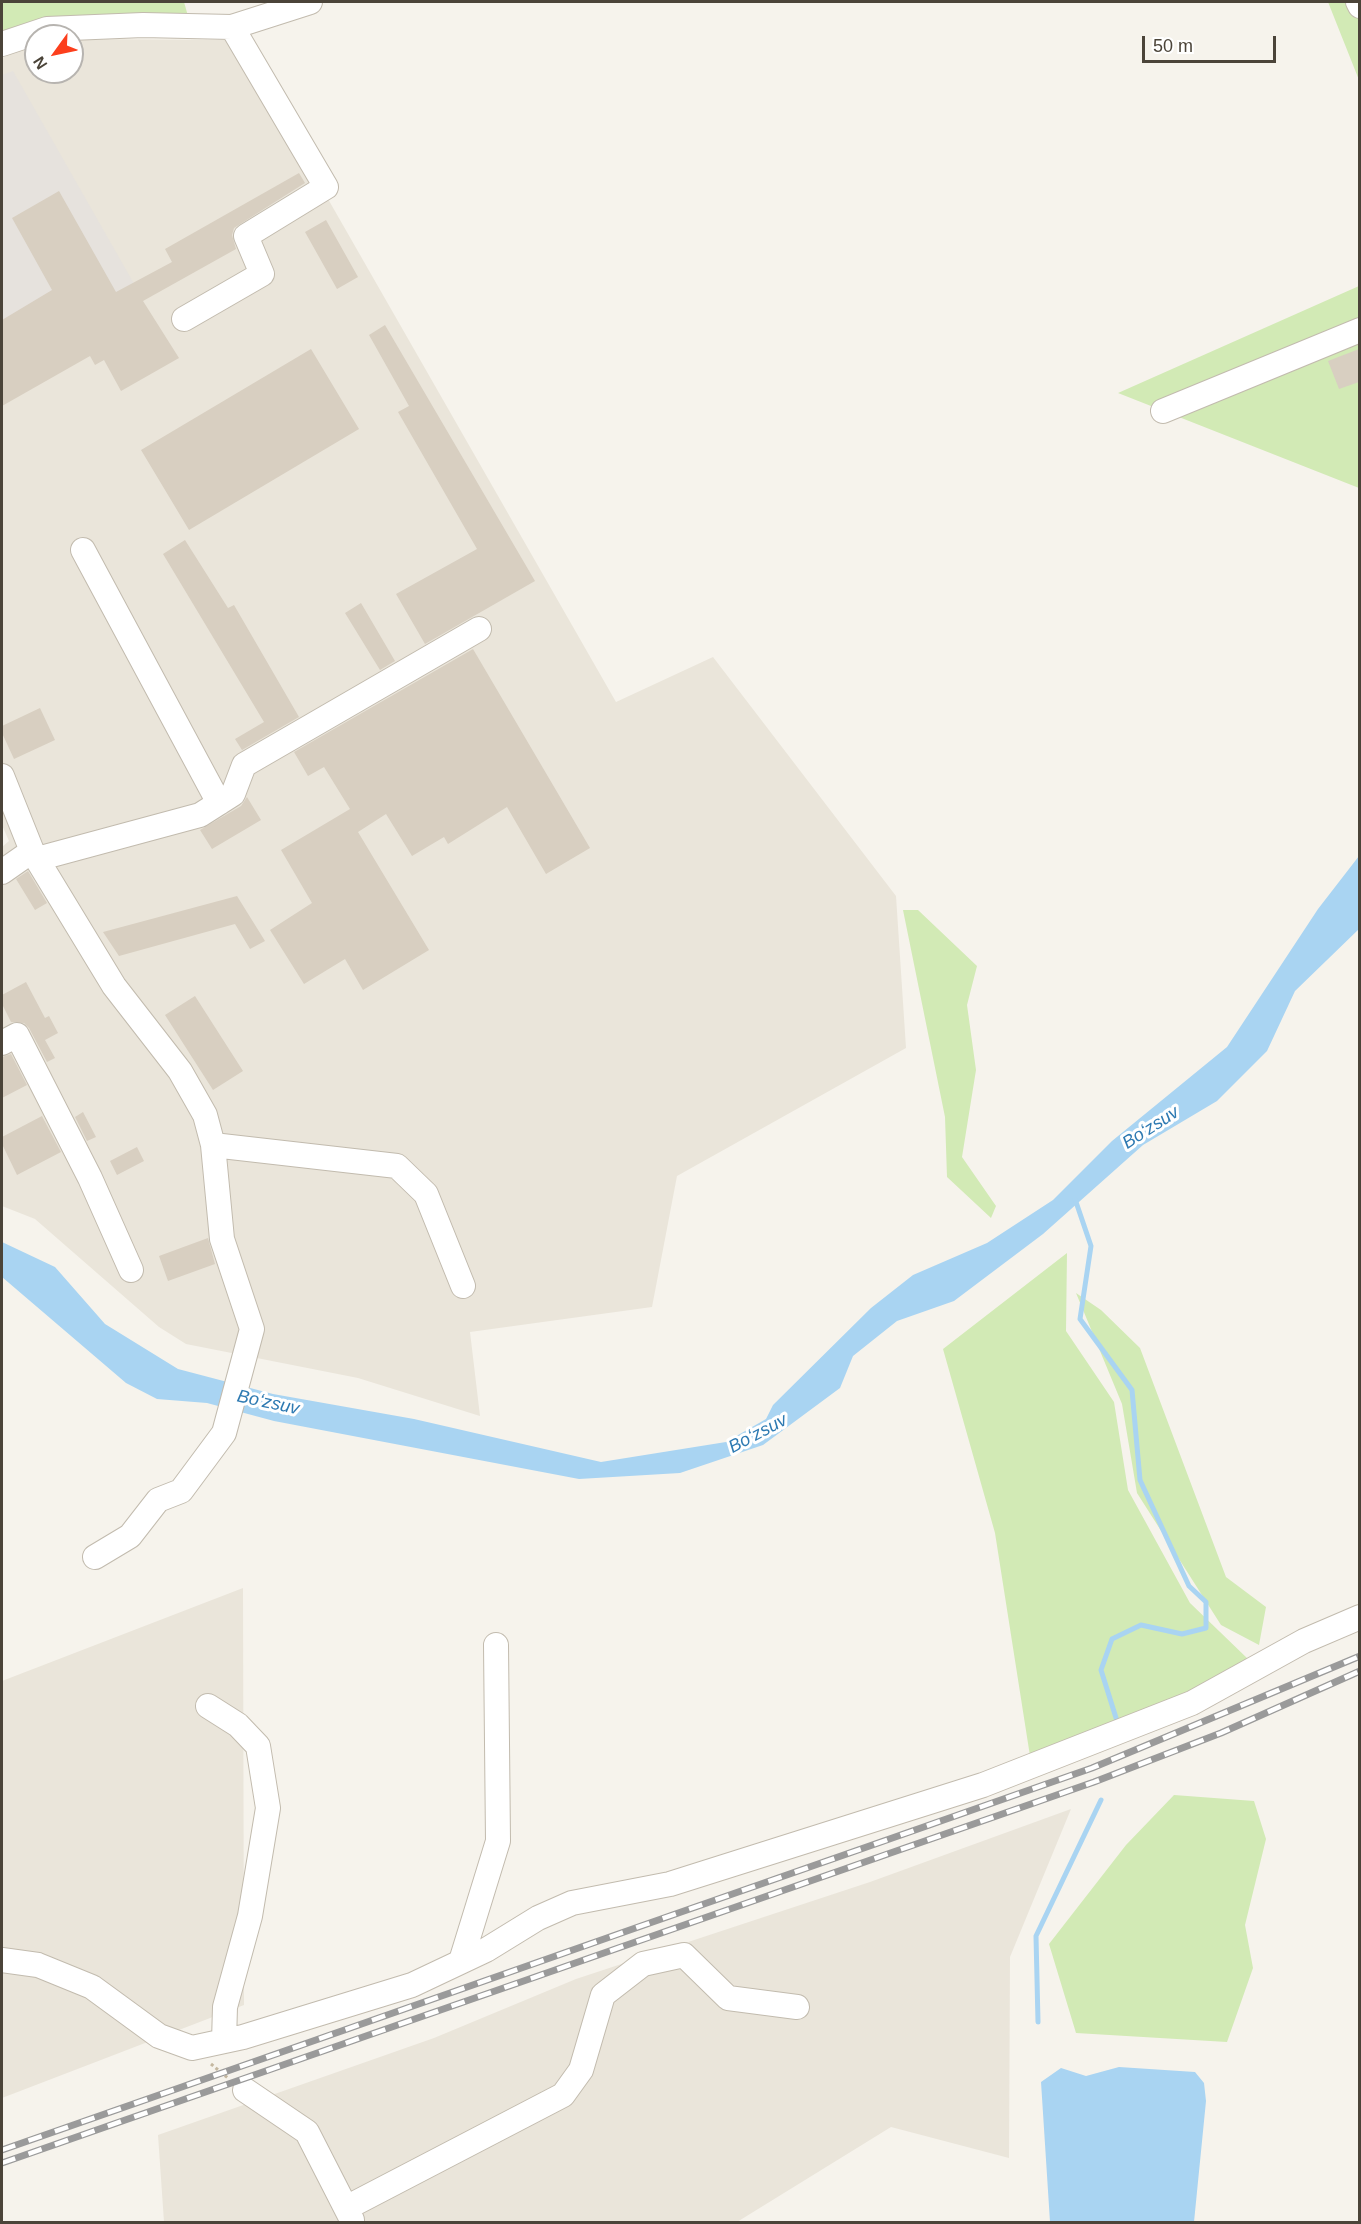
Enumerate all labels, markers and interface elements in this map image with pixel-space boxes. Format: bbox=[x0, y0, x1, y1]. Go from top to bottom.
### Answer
north arrow bbox=[24, 24, 84, 84]
scale bar bbox=[1145, 24, 1278, 62]
text: 50 m bbox=[1153, 36, 1193, 56]
text: N bbox=[30, 54, 50, 72]
water label: Boʻzsuv bbox=[1119, 1102, 1183, 1154]
water label: Boʻzsuv bbox=[235, 1386, 301, 1420]
water label: Boʻzsuv bbox=[725, 1410, 791, 1458]

